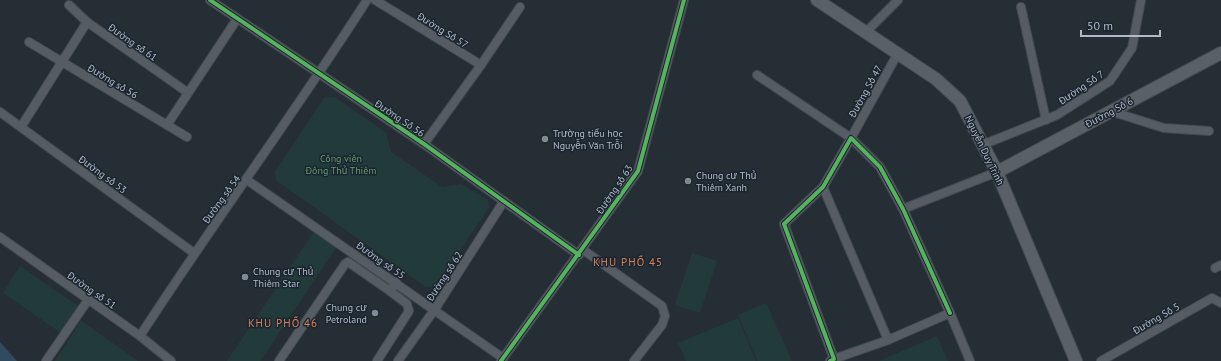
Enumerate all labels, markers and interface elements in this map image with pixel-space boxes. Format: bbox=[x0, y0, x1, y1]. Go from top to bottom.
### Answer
street label: Đường Số 57 bbox=[414, 9, 471, 51]
scale bar bbox=[1081, 12, 1160, 38]
text: 50 m bbox=[1087, 18, 1113, 33]
street label: Đường số 61 bbox=[105, 20, 160, 64]
street label: Đường số 56 bbox=[84, 61, 140, 102]
street label: Đường Số 47 bbox=[845, 63, 885, 120]
street label: Đường Số 7 bbox=[1055, 67, 1107, 108]
street label: Đường Số 6 bbox=[1082, 94, 1135, 131]
street label: Đường Số 56 bbox=[371, 96, 427, 140]
street label: Nguyễn Duy Trinh bbox=[962, 113, 1007, 187]
place label: Trường tiểu học Nguyễn Văn Trỗi bbox=[553, 127, 623, 152]
marker: Trường tiểu học Nguyễn Văn Trỗi bbox=[540, 134, 550, 144]
street label: Đường số 53 bbox=[75, 152, 129, 196]
park label: Công viên Đông Thủ Thiêm bbox=[305, 152, 376, 177]
street label: Đường số 63 bbox=[593, 162, 636, 217]
place label: Chung cư Thủ Thiêm Xanh bbox=[696, 169, 756, 194]
street label: Đường số 54 bbox=[199, 172, 244, 227]
marker: Chung cư Thủ Thiêm Xanh bbox=[683, 176, 693, 186]
street label: Đường số 55 bbox=[353, 238, 408, 282]
street label: Đường số 62 bbox=[423, 249, 465, 304]
district label: KHU PHỐ 45 bbox=[593, 255, 663, 269]
place label: Chung cư Thủ Thiêm Star bbox=[253, 265, 313, 290]
street label: Đường số 51 bbox=[64, 268, 119, 312]
marker: Chung cư Thủ Thiêm Star bbox=[240, 272, 250, 282]
street label: Đường Số 5 bbox=[1130, 300, 1182, 338]
place label: Chung cư Petroland bbox=[326, 301, 367, 326]
marker: Chung cư Petroland bbox=[370, 308, 380, 318]
district label: KHU PHỐ 46 bbox=[248, 316, 318, 330]

